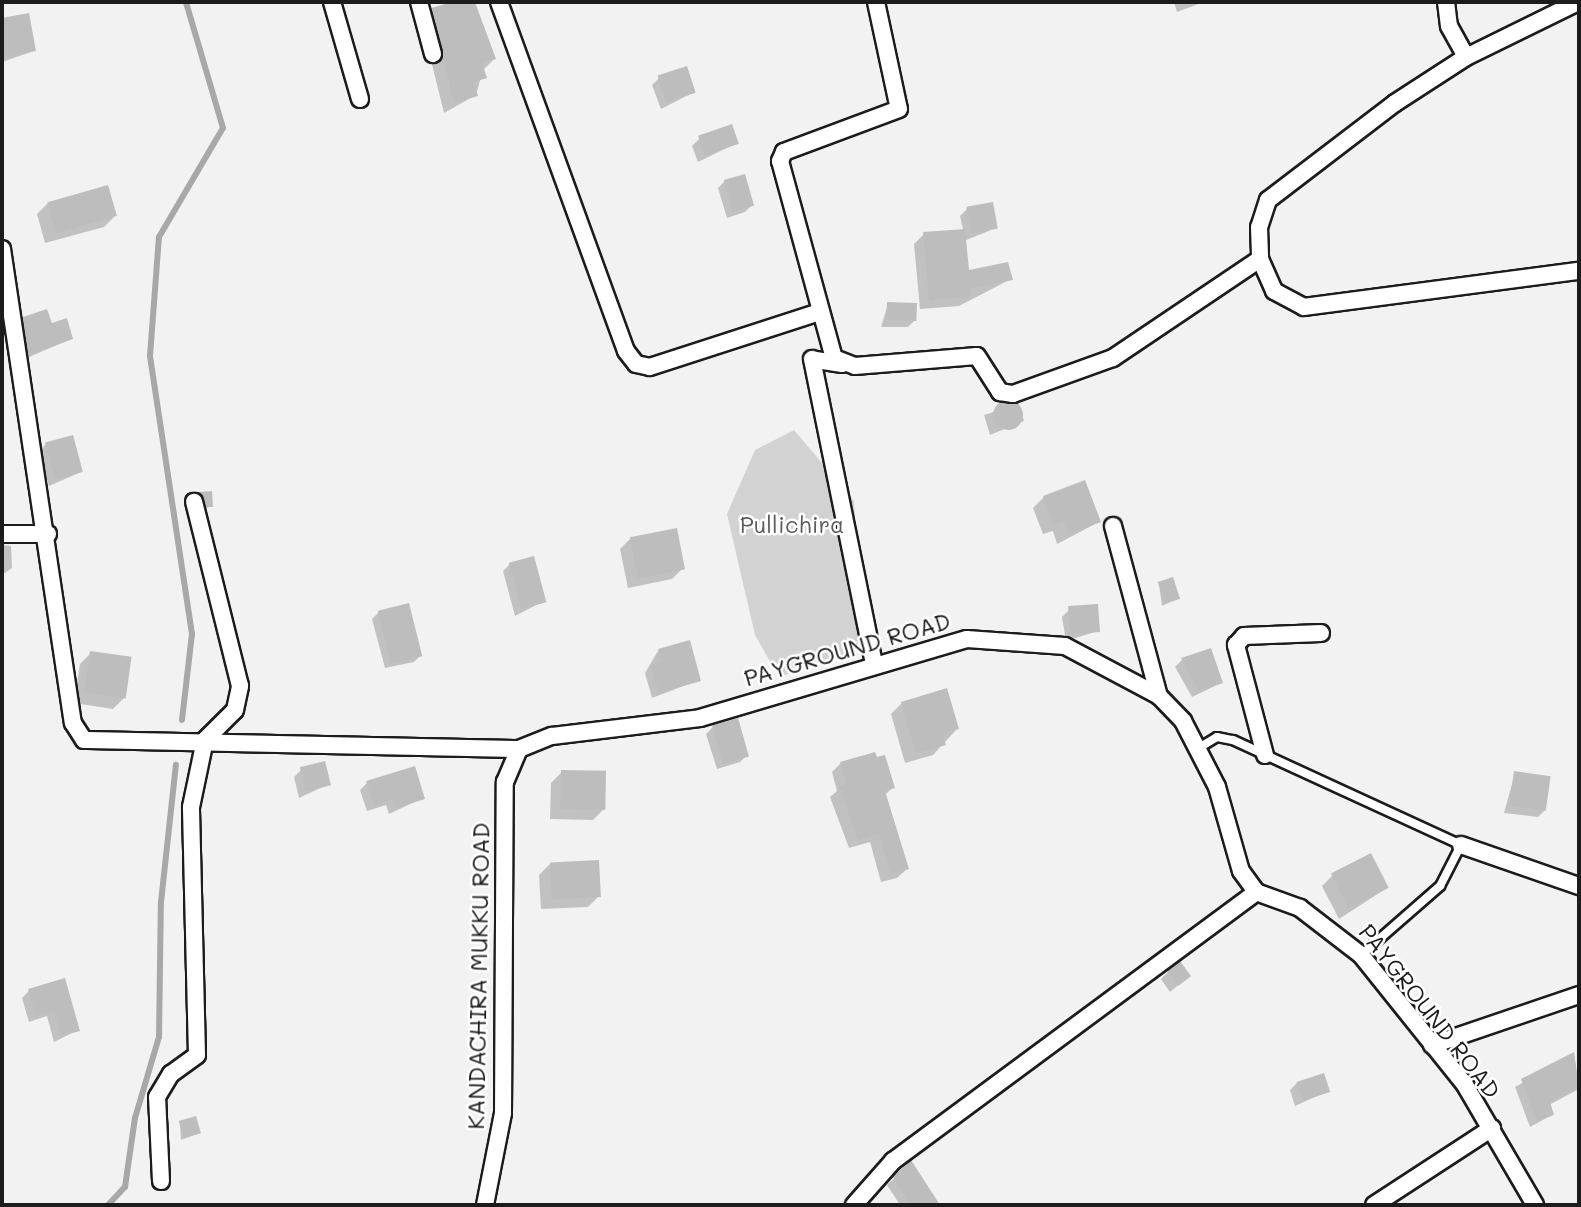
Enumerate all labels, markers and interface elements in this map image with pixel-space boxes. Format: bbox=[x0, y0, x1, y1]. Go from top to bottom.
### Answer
park label: Pullichira bbox=[740, 510, 844, 538]
street label: PAYGROUND ROAD bbox=[741, 606, 953, 692]
street label: KANDACHIRA MUKKU ROAD bbox=[462, 822, 494, 1130]
street label: PAYGROUND ROAD bbox=[1353, 918, 1507, 1104]

